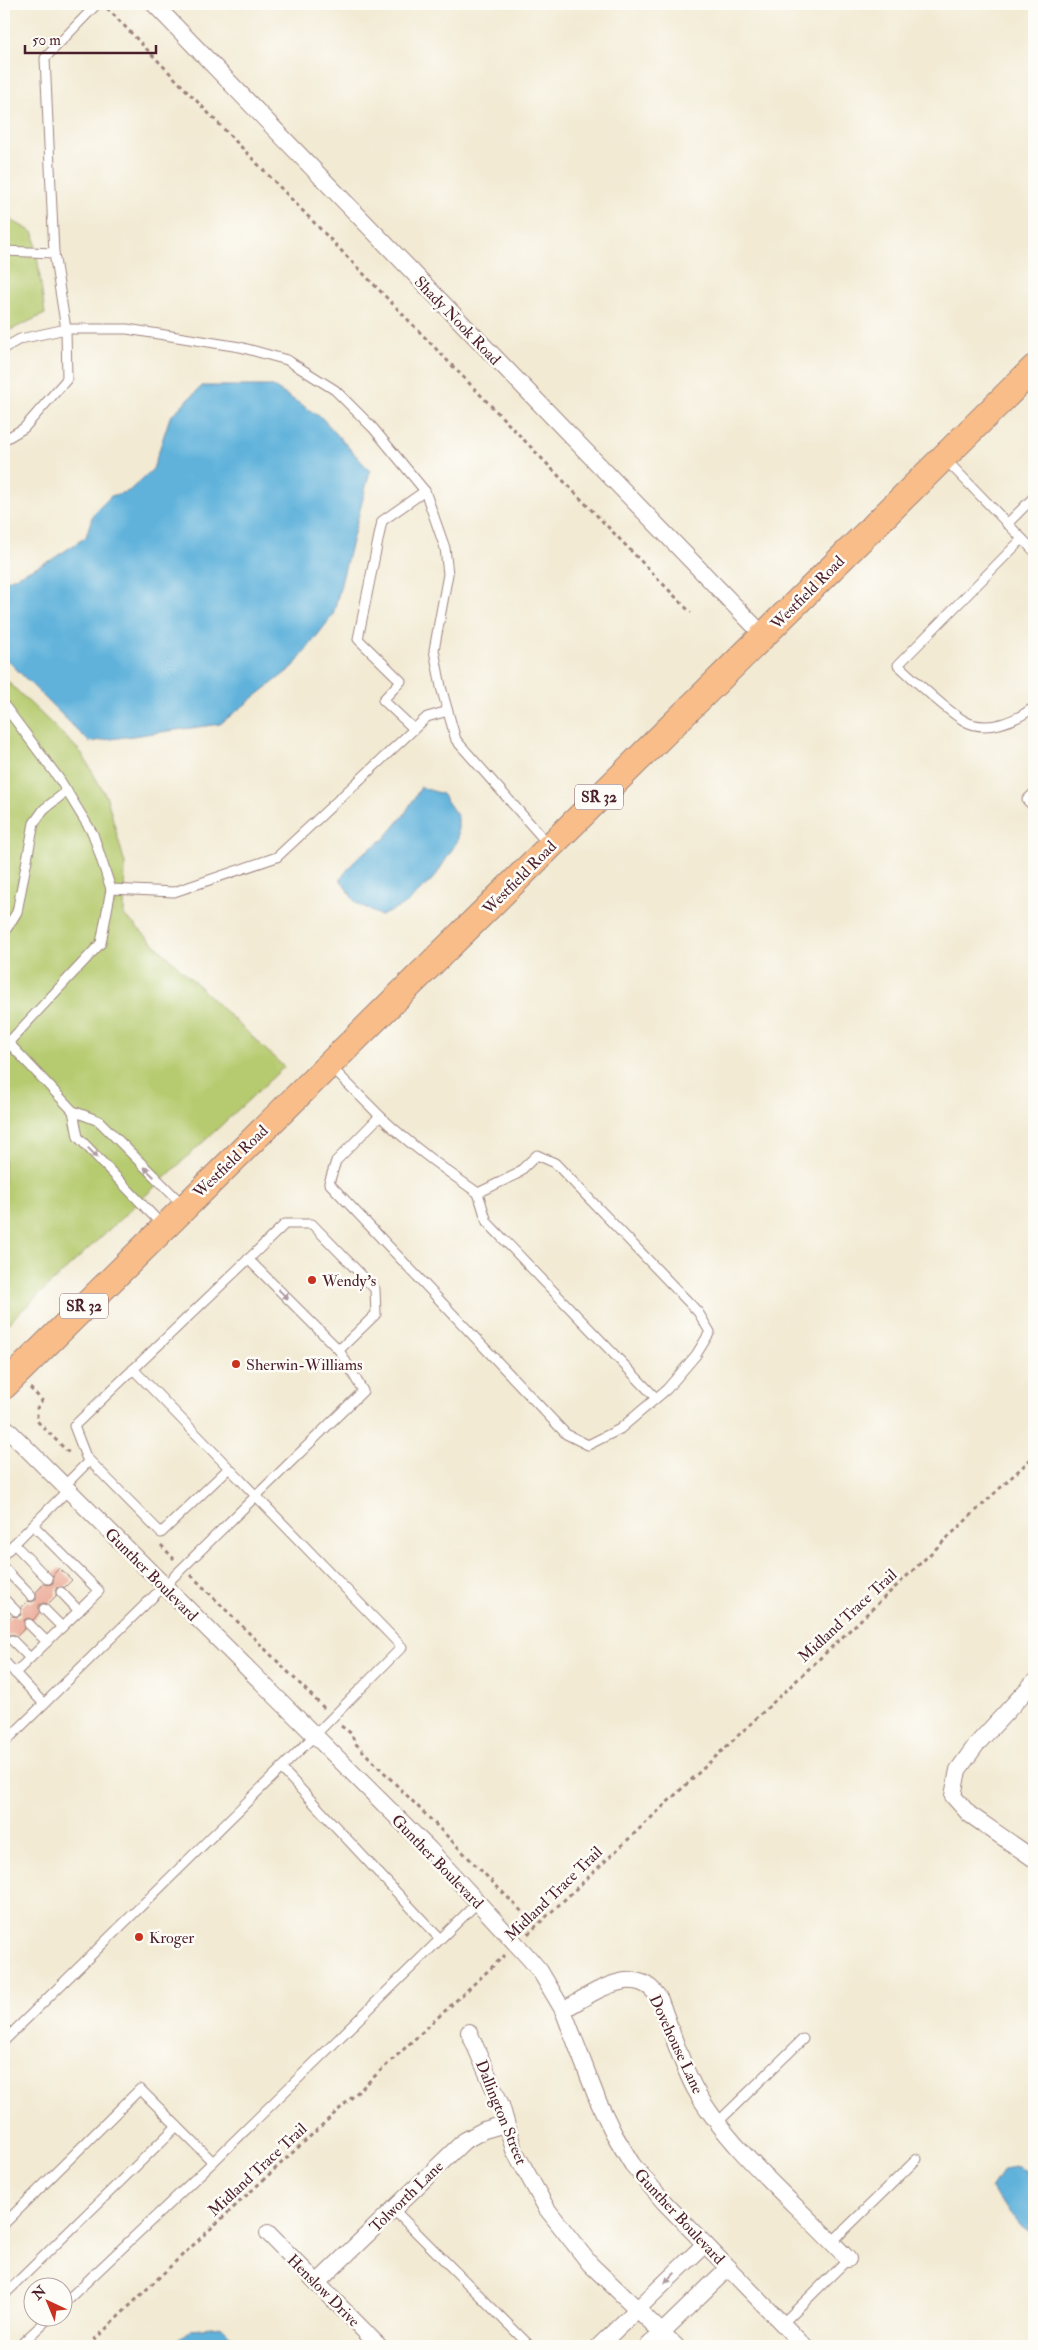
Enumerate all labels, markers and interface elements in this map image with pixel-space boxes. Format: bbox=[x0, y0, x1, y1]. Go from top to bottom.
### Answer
scale bar bbox=[25, 22, 156, 54]
text: 50 m bbox=[32, 31, 61, 50]
street label: Shady Nook Road bbox=[410, 272, 505, 369]
street label: Westfield Road bbox=[766, 551, 849, 635]
road number: SR 32 bbox=[575, 784, 623, 810]
street label: Westfield Road bbox=[478, 836, 561, 920]
street label: Westfield Road bbox=[188, 1121, 272, 1203]
one-way arrow bbox=[87, 1147, 99, 1159]
one-way arrow bbox=[144, 1166, 156, 1178]
place label: Wendy's bbox=[321, 1271, 376, 1291]
marker: Wendy's bbox=[306, 1274, 318, 1286]
one-way arrow bbox=[277, 1288, 289, 1300]
road number: SR 32 bbox=[60, 1294, 108, 1318]
place label: Sherwin-Williams bbox=[246, 1355, 363, 1375]
marker: Sherwin-Williams bbox=[230, 1358, 242, 1370]
street label: Gunther Boulevard bbox=[100, 1524, 202, 1626]
street label: Midland Trace Trail bbox=[794, 1565, 901, 1667]
street label: Gunther Boulevard bbox=[387, 1810, 488, 1913]
street label: Midland Trace Trail bbox=[501, 1842, 607, 1945]
place label: Kroger bbox=[149, 1928, 194, 1948]
marker: Kroger bbox=[133, 1931, 145, 1943]
street label: Dovehouse Lane bbox=[644, 1992, 708, 2097]
street label: Dallington Street bbox=[471, 2057, 531, 2168]
street label: Midland Trace Trail bbox=[204, 2119, 311, 2221]
street label: Tolworth Lane bbox=[366, 2156, 448, 2237]
street label: Gunther Boulevard bbox=[630, 2165, 729, 2269]
street label: Henslow Drive bbox=[283, 2250, 364, 2332]
one-way arrow bbox=[664, 2272, 676, 2284]
north arrow bbox=[22, 2278, 72, 2328]
text: N bbox=[28, 2282, 50, 2304]

